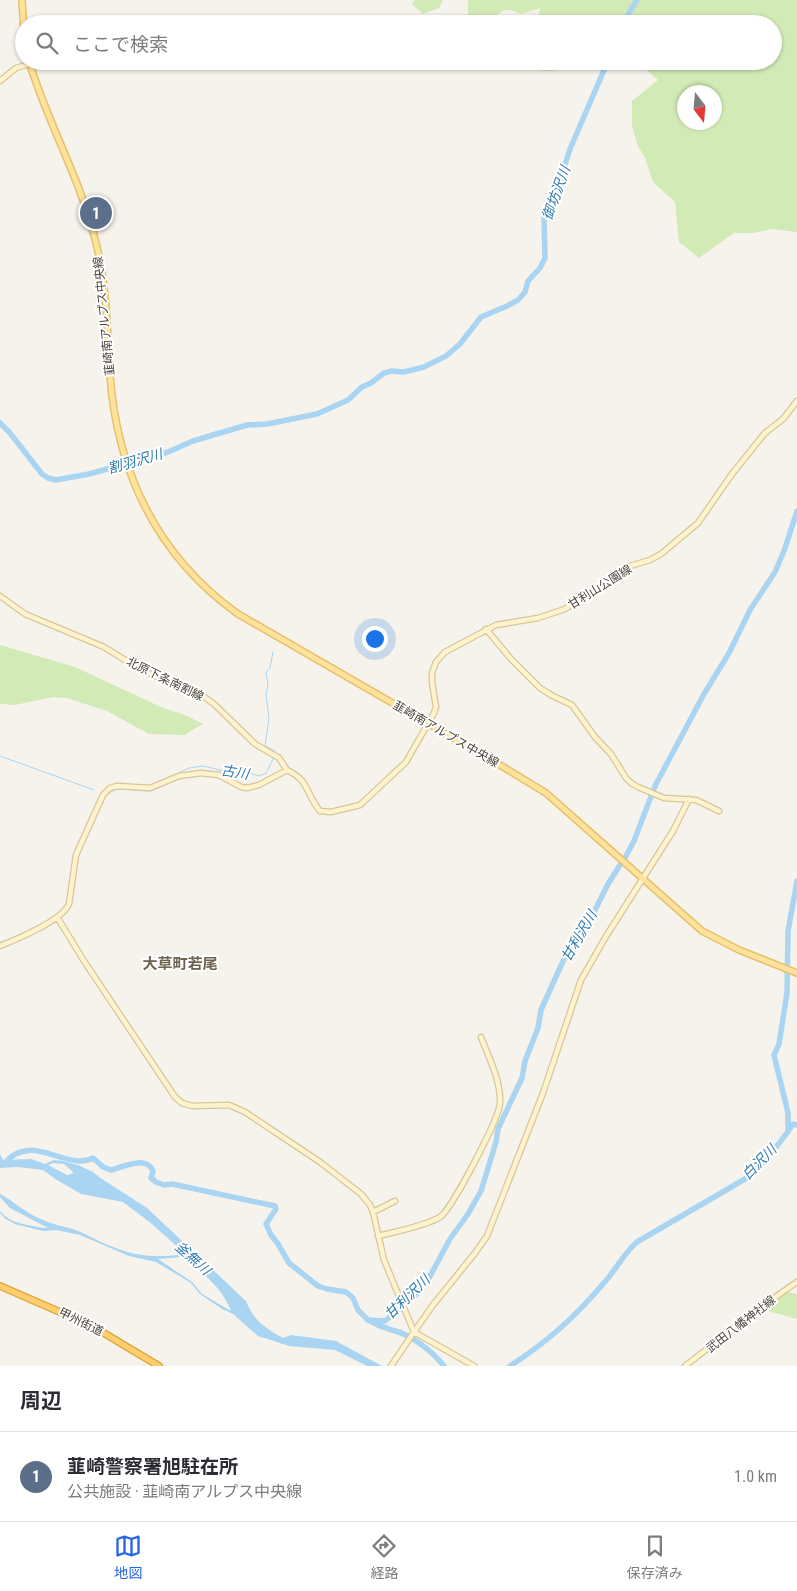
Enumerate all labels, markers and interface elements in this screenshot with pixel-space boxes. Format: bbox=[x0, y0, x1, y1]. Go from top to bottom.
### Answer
search box bbox=[15, 15, 782, 70]
icon: search bbox=[33, 29, 61, 57]
text: ここで検索 bbox=[73, 33, 168, 56]
north arrow bbox=[677, 85, 722, 130]
water label: 御坊沢川 bbox=[539, 162, 574, 222]
pin: 1 bbox=[80, 194, 112, 232]
street label: 韮崎南アルプス中央線 bbox=[91, 256, 117, 376]
water label: 割羽沢川 bbox=[106, 445, 166, 476]
street label: 甘利山公園線 bbox=[566, 562, 634, 612]
your location bbox=[362, 626, 388, 652]
street label: 北原下条南割線 bbox=[124, 654, 206, 704]
street label: 韮崎南アルプス中央線 bbox=[391, 698, 501, 770]
water label: 古川 bbox=[220, 762, 252, 782]
water label: 甘利沢川 bbox=[558, 906, 601, 964]
district label: 大草町若尾 bbox=[142, 955, 218, 973]
water label: 白沢川 bbox=[739, 1140, 781, 1183]
water label: 釜無川 bbox=[172, 1238, 215, 1279]
water label: 甘利沢川 bbox=[381, 1270, 434, 1322]
street label: 武田八幡神社線 bbox=[704, 1293, 778, 1355]
street label: 甲州街道 bbox=[56, 1305, 106, 1339]
text: 周辺 bbox=[20, 1389, 62, 1413]
text: 韮崎警察署旭駐在所 bbox=[67, 1455, 238, 1478]
text: 1 bbox=[32, 1467, 40, 1486]
text: 1.0 km bbox=[734, 1467, 777, 1486]
text: 公共施設 · 韮崎南アルプス中央線 bbox=[67, 1482, 302, 1501]
tab: 地図 bbox=[114, 1532, 142, 1582]
tab: 経路 bbox=[370, 1532, 398, 1582]
tab: 保存済み bbox=[627, 1532, 683, 1582]

